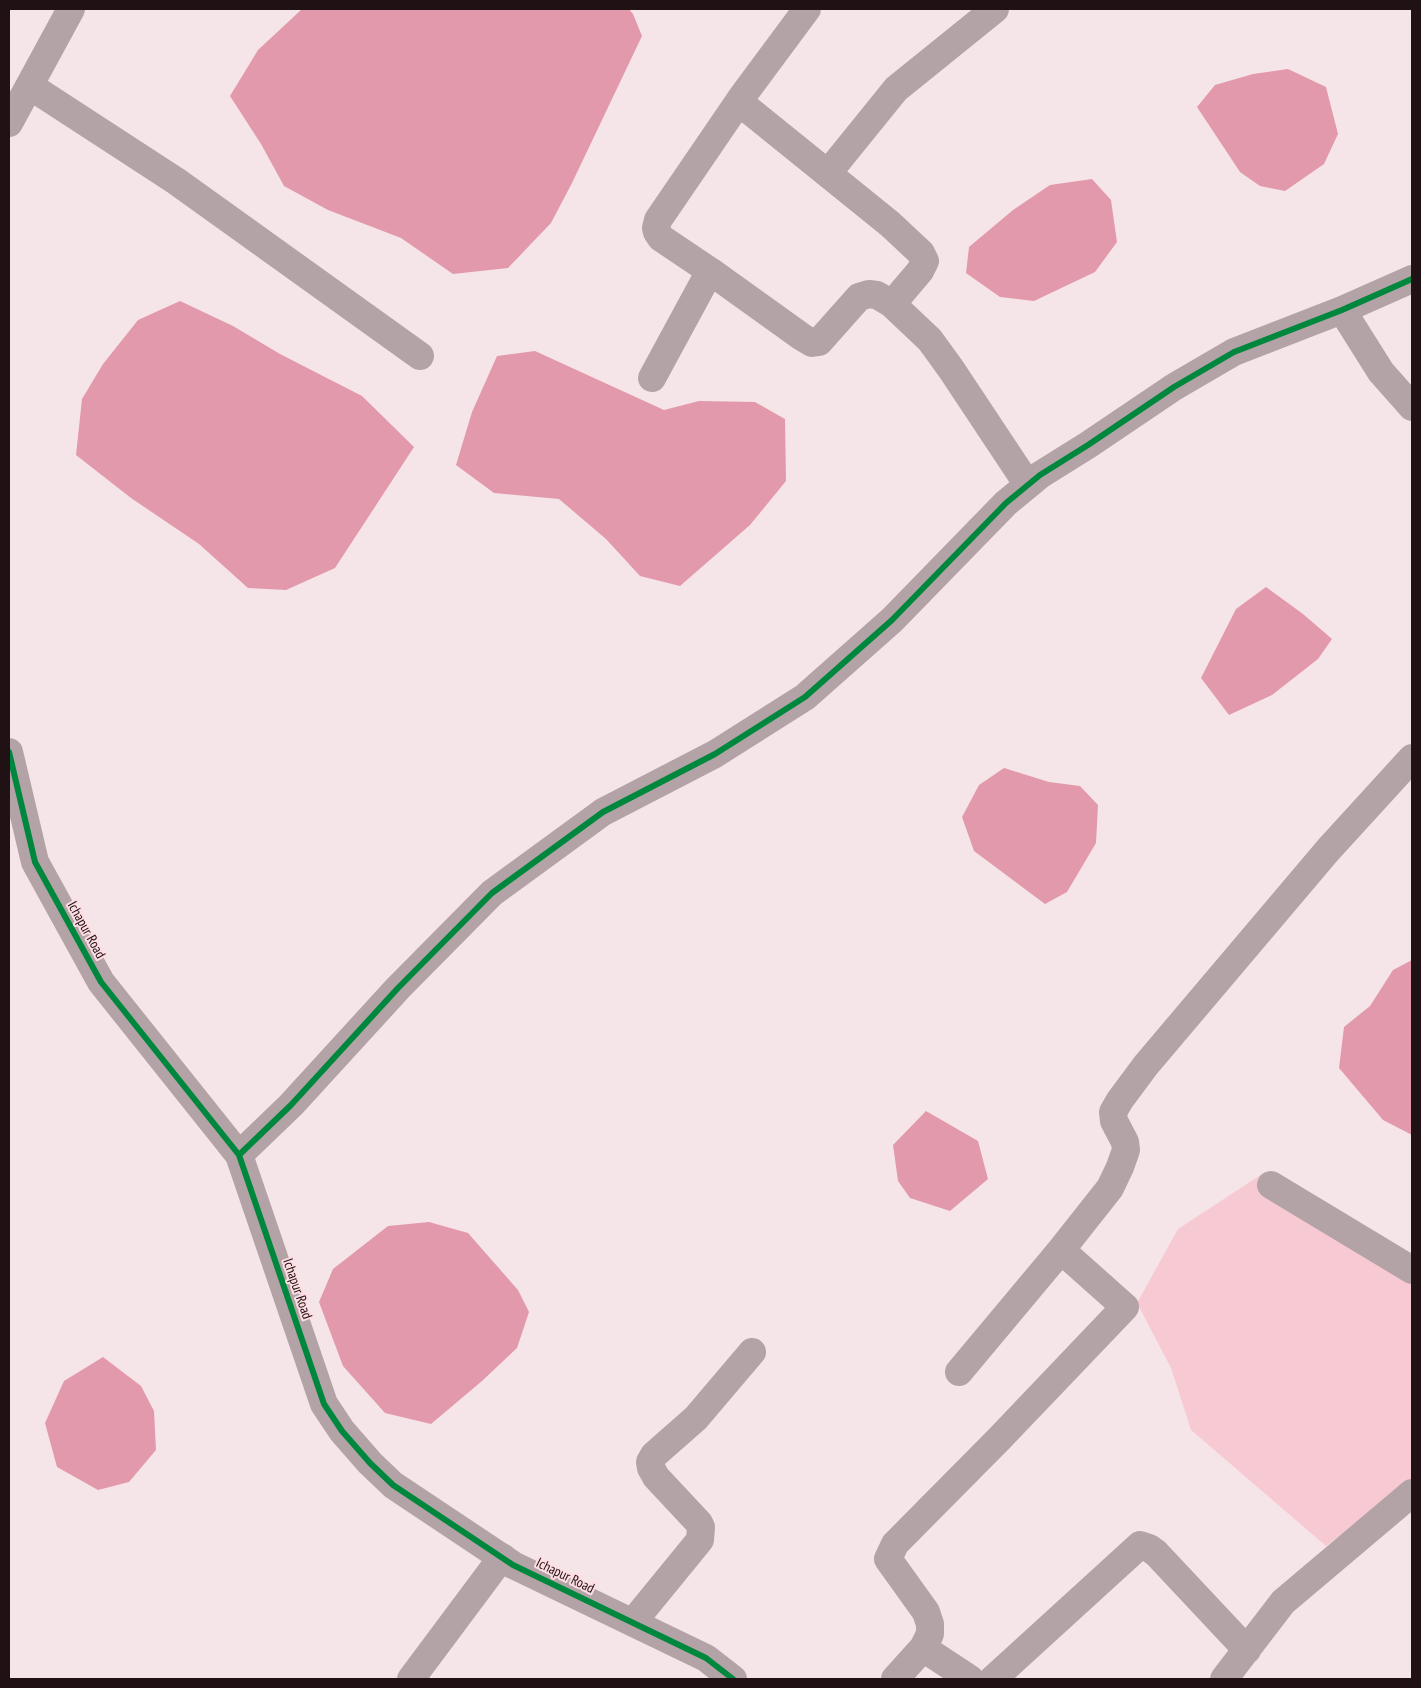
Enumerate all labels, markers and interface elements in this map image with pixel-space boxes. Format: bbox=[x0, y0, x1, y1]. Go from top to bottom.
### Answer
street label: Ichapur Road bbox=[63, 898, 109, 962]
street label: Ichapur Road bbox=[279, 1257, 315, 1321]
street label: Ichapur Road bbox=[533, 1555, 597, 1597]

